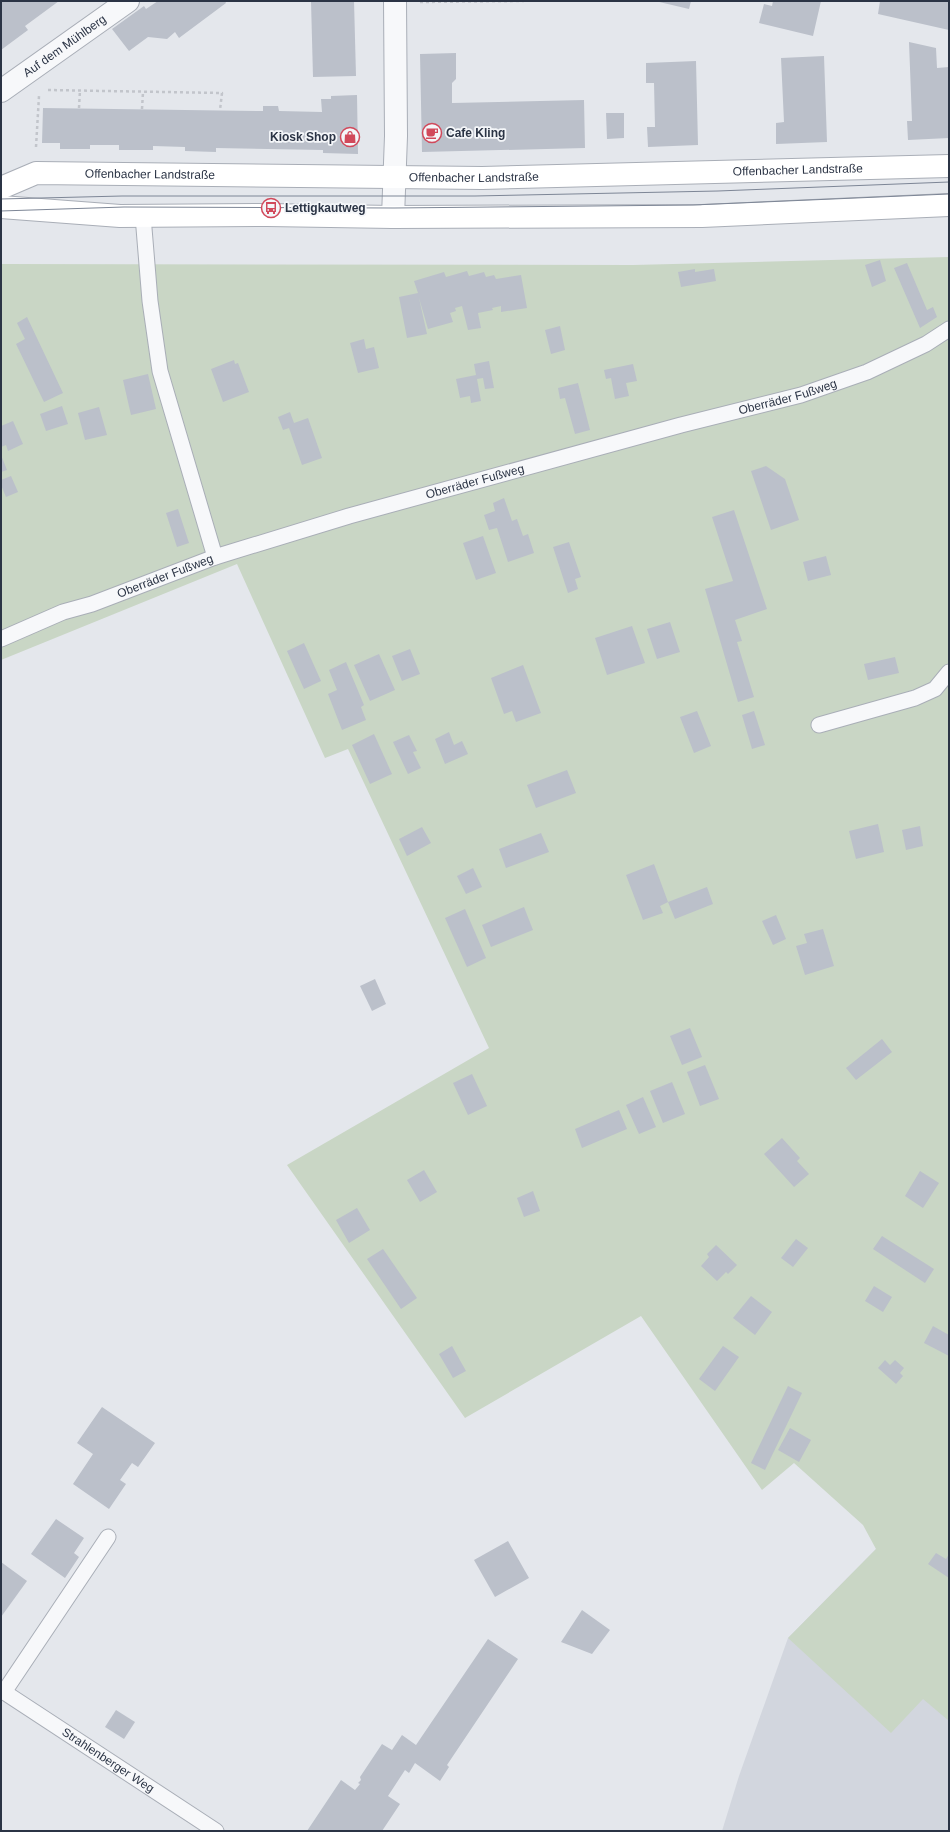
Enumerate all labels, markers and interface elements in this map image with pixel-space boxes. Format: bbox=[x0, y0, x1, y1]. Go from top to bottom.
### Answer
street label: Auf dem Mühlberg bbox=[21, 12, 109, 80]
cafe icon: Cafe Kling bbox=[421, 122, 443, 144]
shop icon: Kiosk Shop bbox=[339, 126, 361, 148]
place label: Cafe Kling bbox=[446, 126, 505, 140]
place label: Kiosk Shop bbox=[270, 130, 336, 144]
street label: Offenbacher Landstraße bbox=[733, 161, 863, 179]
street label: Offenbacher Landstraße bbox=[85, 167, 215, 182]
street label: Offenbacher Landstraße bbox=[409, 170, 539, 185]
bus stop icon: Lettigkautweg bbox=[260, 197, 282, 219]
place label: Lettigkautweg bbox=[285, 201, 366, 215]
street label: Oberräder Fußweg bbox=[737, 376, 839, 417]
street label: Oberräder Fußweg bbox=[424, 461, 526, 502]
street label: Oberräder Fußweg bbox=[115, 551, 215, 601]
street label: Strahlenberger Weg bbox=[59, 1725, 157, 1795]

